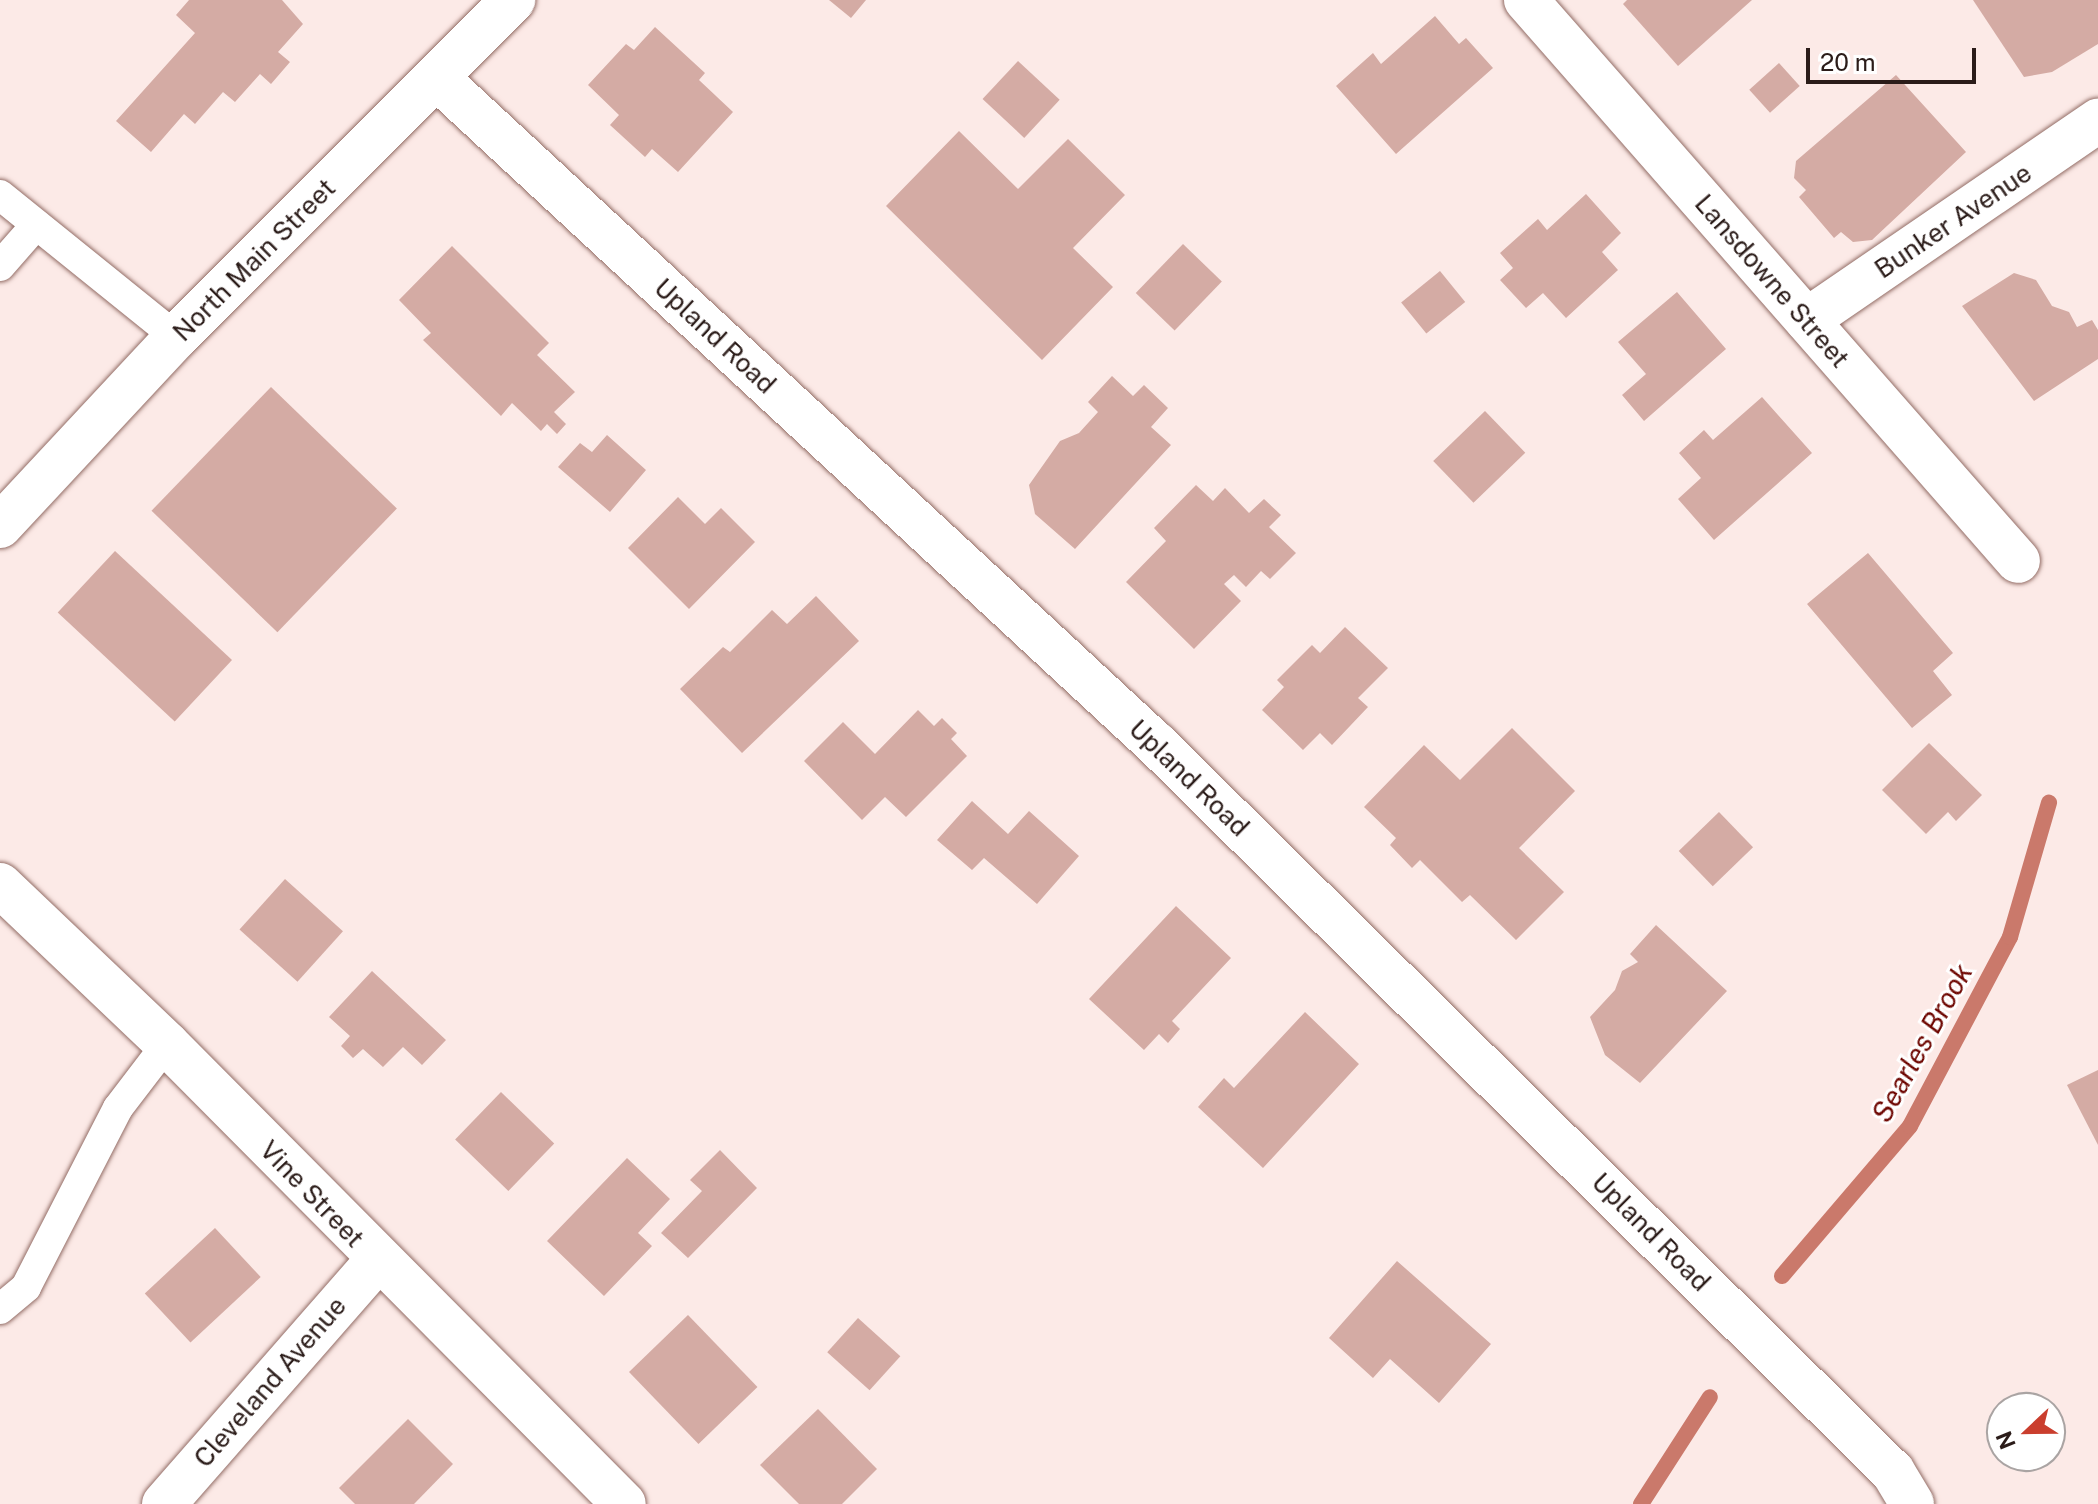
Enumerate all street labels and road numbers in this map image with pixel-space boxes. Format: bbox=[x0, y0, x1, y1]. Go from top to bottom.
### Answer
street label: Bunker Avenue bbox=[1869, 157, 2037, 285]
street label: North Main Street bbox=[166, 172, 342, 348]
street label: Lansdowne Street bbox=[1688, 188, 1856, 374]
street label: Upland Road bbox=[648, 272, 782, 400]
street label: Upland Road bbox=[1123, 713, 1255, 843]
street label: Vine Street bbox=[254, 1134, 370, 1254]
street label: Upland Road bbox=[1585, 1166, 1717, 1298]
street label: Cleveland Avenue bbox=[188, 1290, 352, 1474]

